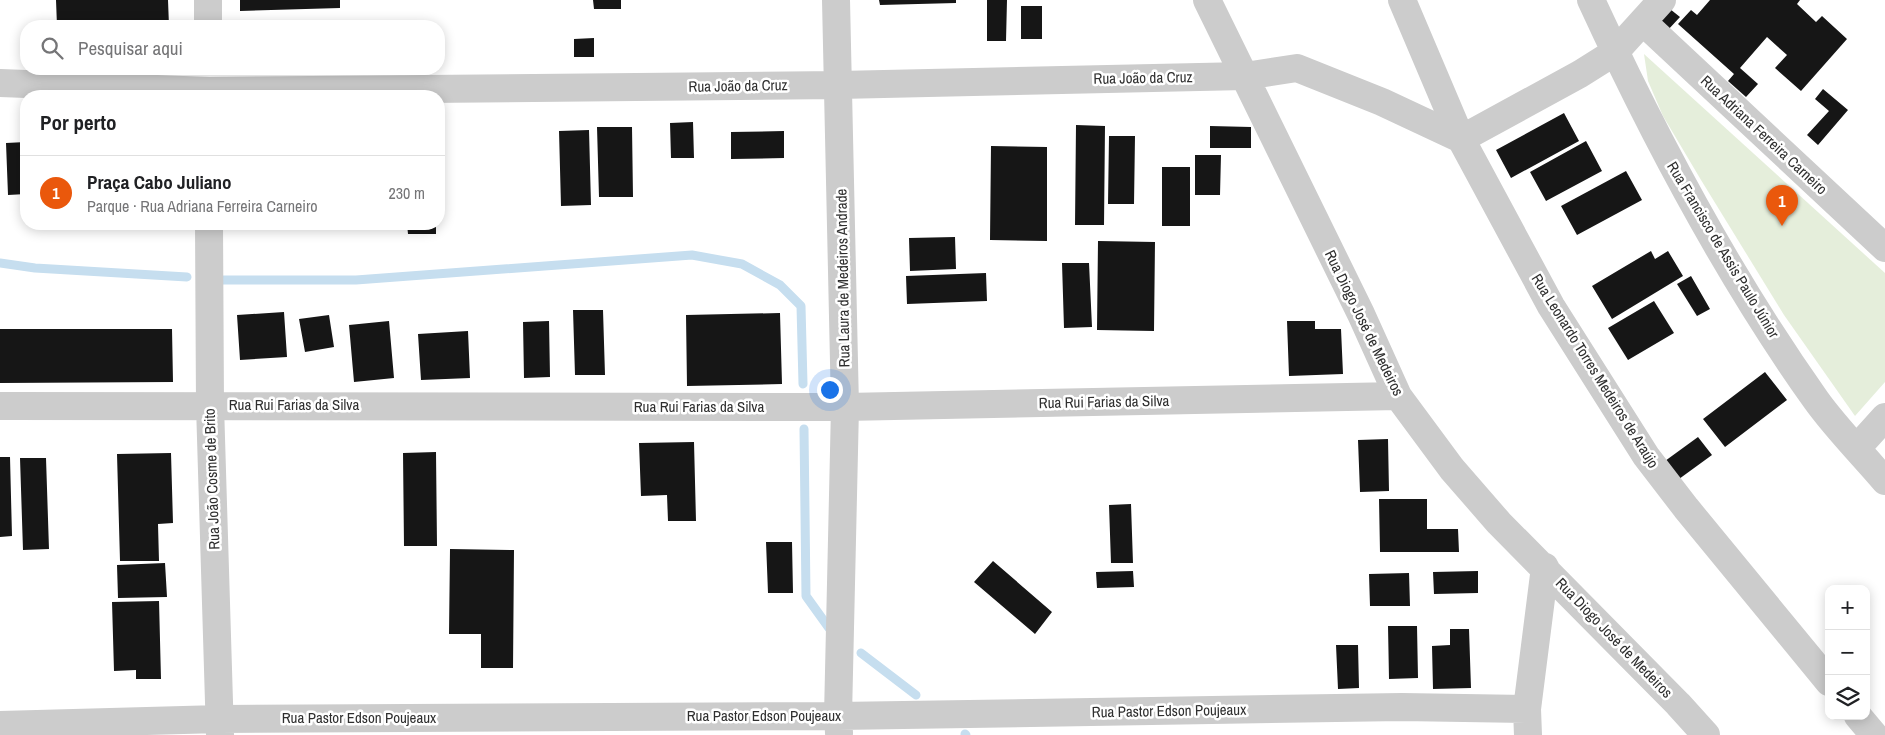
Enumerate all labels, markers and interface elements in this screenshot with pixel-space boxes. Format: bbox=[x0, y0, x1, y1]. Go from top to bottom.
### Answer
search box bbox=[20, 20, 445, 75]
icon: search bbox=[38, 34, 66, 62]
text: Pesquisar aqui bbox=[78, 35, 183, 61]
street label: Rua João da Cruz bbox=[1093, 66, 1193, 89]
street label: Rua Adriana Ferreira Carneiro bbox=[1696, 70, 1832, 199]
street label: Rua João da Cruz bbox=[688, 74, 788, 97]
text: Por perto bbox=[40, 108, 117, 137]
street label: Rua Francisco de Assis Paulo Júnior bbox=[1662, 158, 1785, 342]
text: Praça Cabo Juliano bbox=[87, 169, 232, 195]
text: 1 bbox=[52, 182, 60, 204]
text: 230 m bbox=[389, 182, 425, 204]
pin: 1 bbox=[1766, 185, 1798, 226]
street label: Rua Laura de Medeiros Andrade bbox=[830, 188, 855, 367]
text: Parque · Rua Adriana Ferreira Carneiro bbox=[87, 195, 318, 217]
street label: Rua Diogo José de Medeiros bbox=[1320, 246, 1409, 399]
street label: Rua Leonardo Torres Medeiros de Araújo bbox=[1527, 270, 1664, 472]
your location bbox=[817, 377, 843, 403]
street label: Rua Rui Farias da Silva bbox=[1038, 390, 1170, 413]
street label: Rua Rui Farias da Silva bbox=[229, 394, 359, 415]
street label: Rua Rui Farias da Silva bbox=[634, 396, 764, 417]
street label: Rua João Cosme de Brito bbox=[199, 408, 224, 550]
street label: Rua Diogo José de Medeiros bbox=[1551, 573, 1677, 702]
map controls bbox=[1825, 585, 1870, 720]
button: + bbox=[1825, 585, 1870, 630]
button: − bbox=[1825, 630, 1870, 675]
button: layers bbox=[1825, 675, 1870, 720]
street label: Rua Pastor Edson Poujeaux bbox=[1092, 699, 1247, 722]
street label: Rua Pastor Edson Poujeaux bbox=[687, 705, 842, 726]
street label: Rua Pastor Edson Poujeaux bbox=[282, 707, 437, 728]

